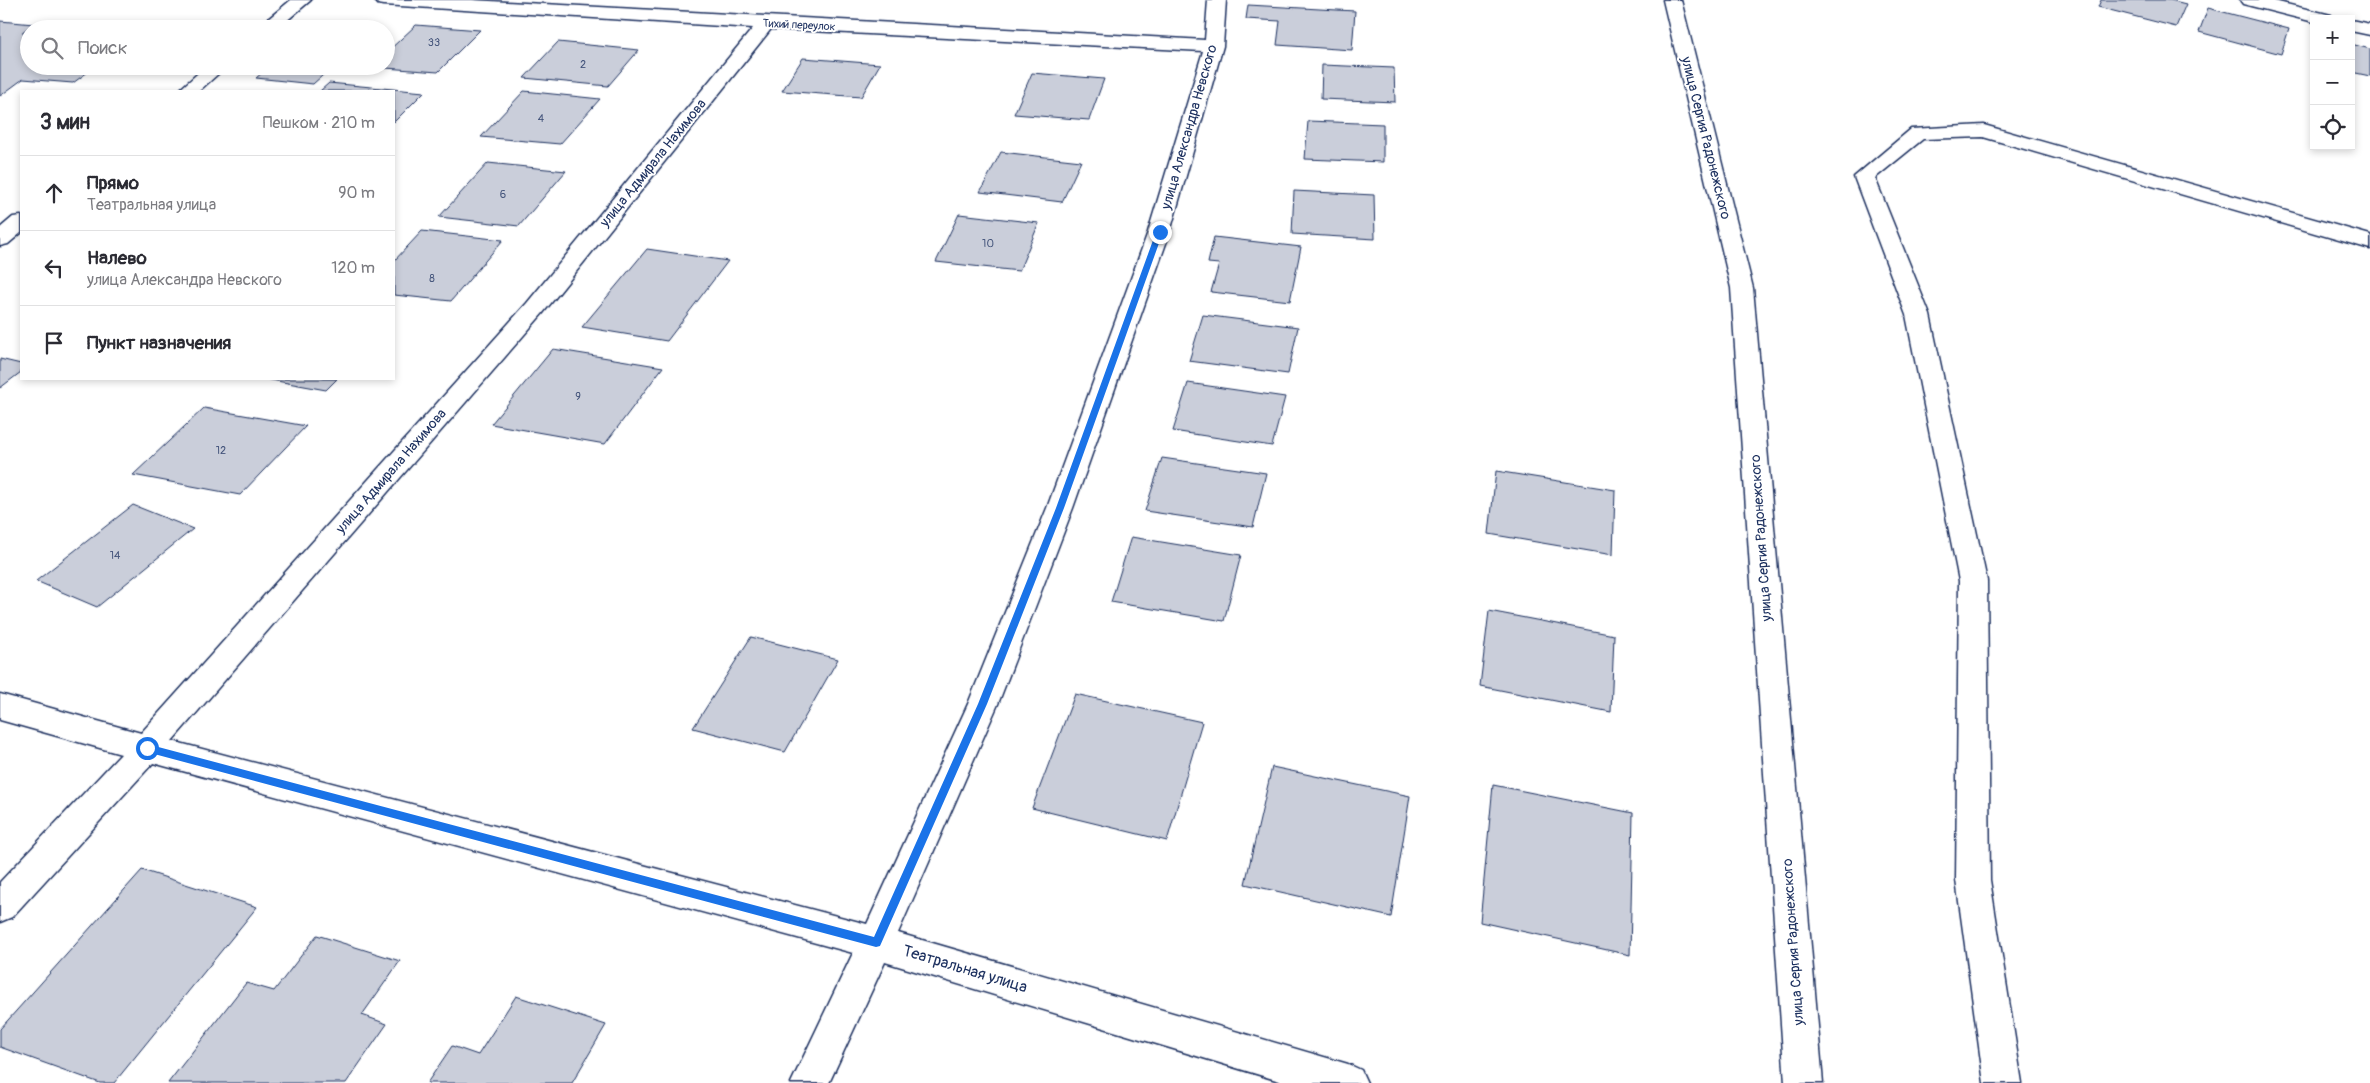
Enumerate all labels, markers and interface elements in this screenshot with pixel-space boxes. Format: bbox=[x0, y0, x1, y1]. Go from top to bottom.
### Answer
map controls bbox=[2310, 15, 2355, 150]
button: + bbox=[2310, 15, 2355, 60]
street label: Тихий переулок bbox=[762, 17, 836, 33]
search box bbox=[20, 20, 395, 75]
icon: search bbox=[38, 34, 66, 62]
text: Поиск bbox=[78, 36, 128, 60]
house number: 33 bbox=[428, 36, 440, 49]
street label: улица Александра Невского bbox=[1157, 42, 1221, 212]
street label: улица Сергия Радонежского bbox=[1677, 54, 1735, 222]
house number: 2 bbox=[580, 58, 586, 71]
button: − bbox=[2310, 60, 2355, 105]
street label: улица Адмирала Нахимова bbox=[596, 96, 710, 231]
button: locate bbox=[2310, 105, 2355, 150]
text: 3 мин bbox=[40, 109, 90, 136]
house number: 4 bbox=[538, 112, 545, 125]
text: Пешком · 210 m bbox=[263, 113, 375, 133]
text: Прямо bbox=[87, 171, 139, 195]
icon: ahead bbox=[40, 179, 68, 207]
text: 90 m bbox=[338, 183, 375, 203]
house number: 6 bbox=[500, 188, 506, 201]
text: Театральная улица bbox=[87, 195, 216, 215]
route end bbox=[1149, 221, 1172, 244]
house number: 10 bbox=[982, 237, 994, 250]
text: Налево bbox=[87, 246, 147, 270]
icon: left bbox=[40, 254, 68, 282]
text: 120 m bbox=[331, 258, 375, 278]
text: улица Александра Невского bbox=[87, 270, 282, 290]
house number: 8 bbox=[429, 272, 435, 285]
icon: arrive bbox=[40, 329, 68, 357]
text: Пункт назначения bbox=[87, 331, 231, 355]
house number: 9 bbox=[575, 390, 581, 403]
street label: улица Адмирала Нахимова bbox=[332, 405, 450, 538]
house number: 12 bbox=[216, 444, 226, 457]
street label: улица Сергия Радонежского bbox=[1747, 454, 1775, 623]
house number: 14 bbox=[110, 549, 121, 562]
route start bbox=[136, 737, 159, 760]
street label: улица Сергия Радонежского bbox=[1779, 858, 1807, 1027]
street label: Театральная улица bbox=[900, 941, 1030, 997]

